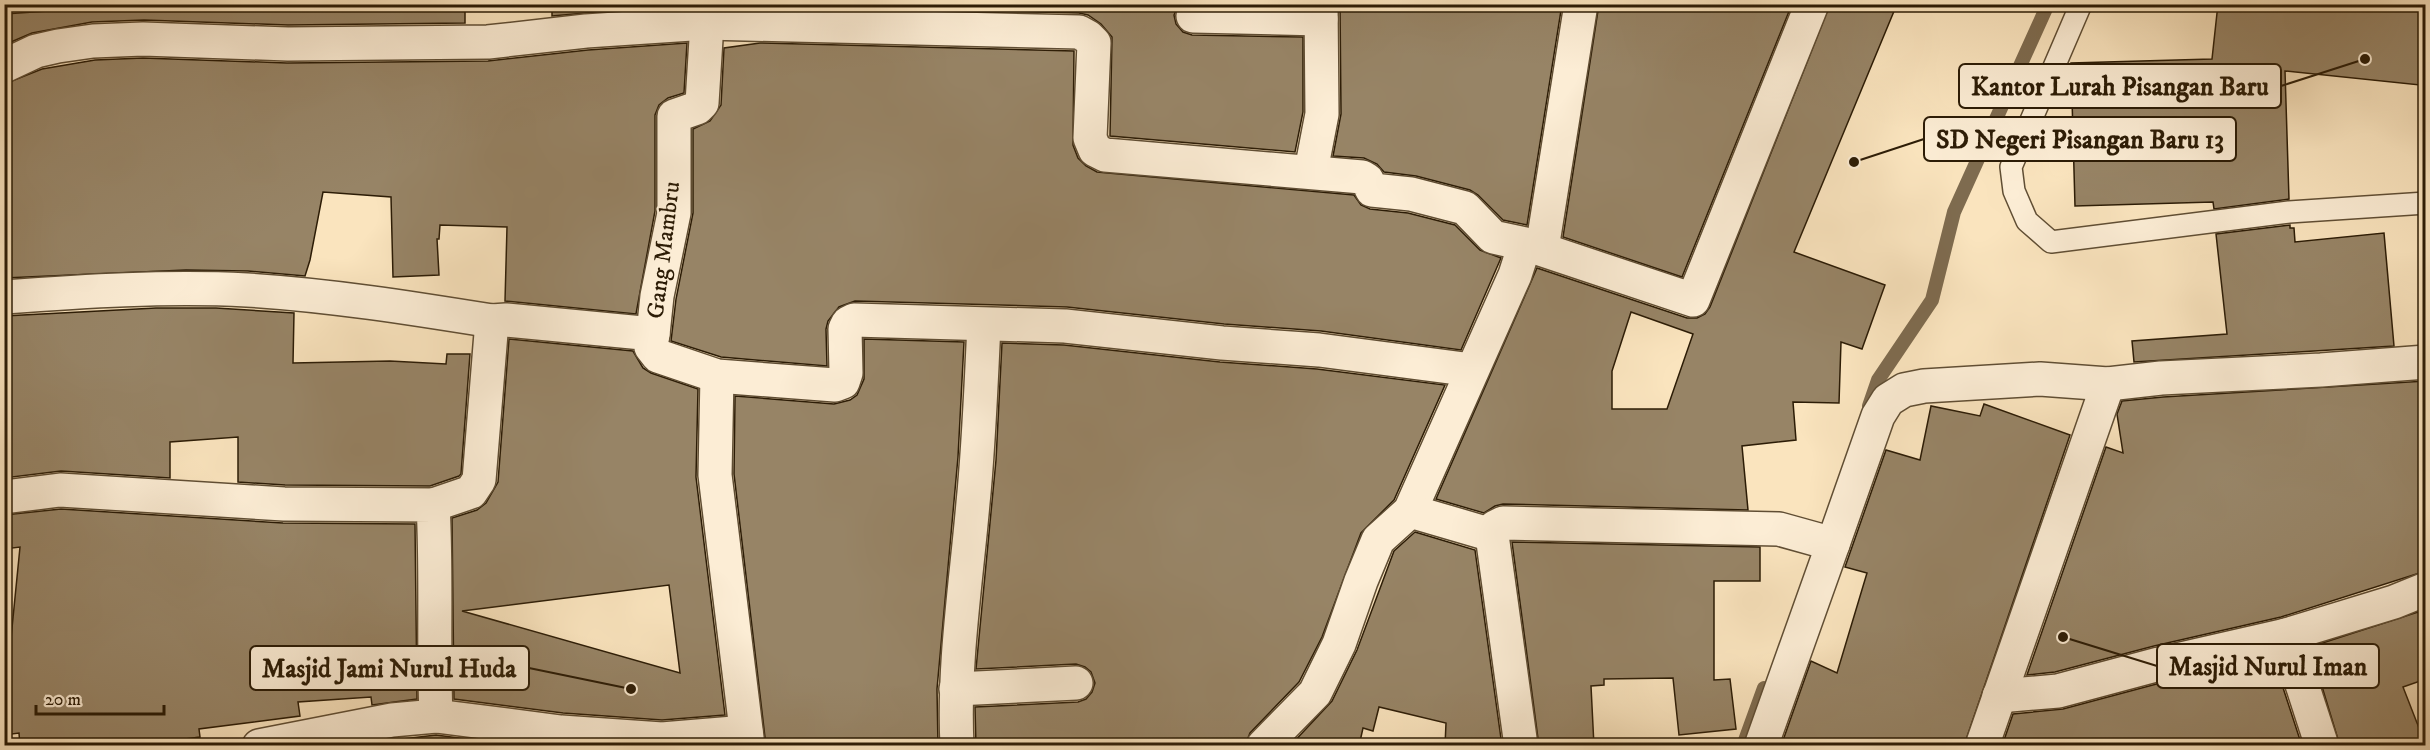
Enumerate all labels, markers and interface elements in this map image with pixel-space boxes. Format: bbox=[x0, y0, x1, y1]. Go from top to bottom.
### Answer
callout: Kantor Lurah Pisangan Baru bbox=[1959, 64, 2281, 108]
text: Kantor Lurah Pisangan Baru bbox=[1971, 71, 2269, 104]
callout: SD Negeri Pisangan Baru 13 bbox=[1924, 117, 2236, 161]
text: SD Negeri Pisangan Baru 13 bbox=[1936, 124, 2224, 157]
street label: Gang Mambru bbox=[641, 180, 687, 320]
callout: Masjid Nurul Iman bbox=[2157, 644, 2379, 688]
callout: Masjid Jami Nurul Huda bbox=[250, 646, 529, 690]
text: Masjid Nurul Iman bbox=[2169, 651, 2368, 684]
text: Masjid Jami Nurul Huda bbox=[262, 653, 517, 686]
scale bar bbox=[36, 678, 164, 716]
text: 20 m bbox=[45, 689, 81, 711]

